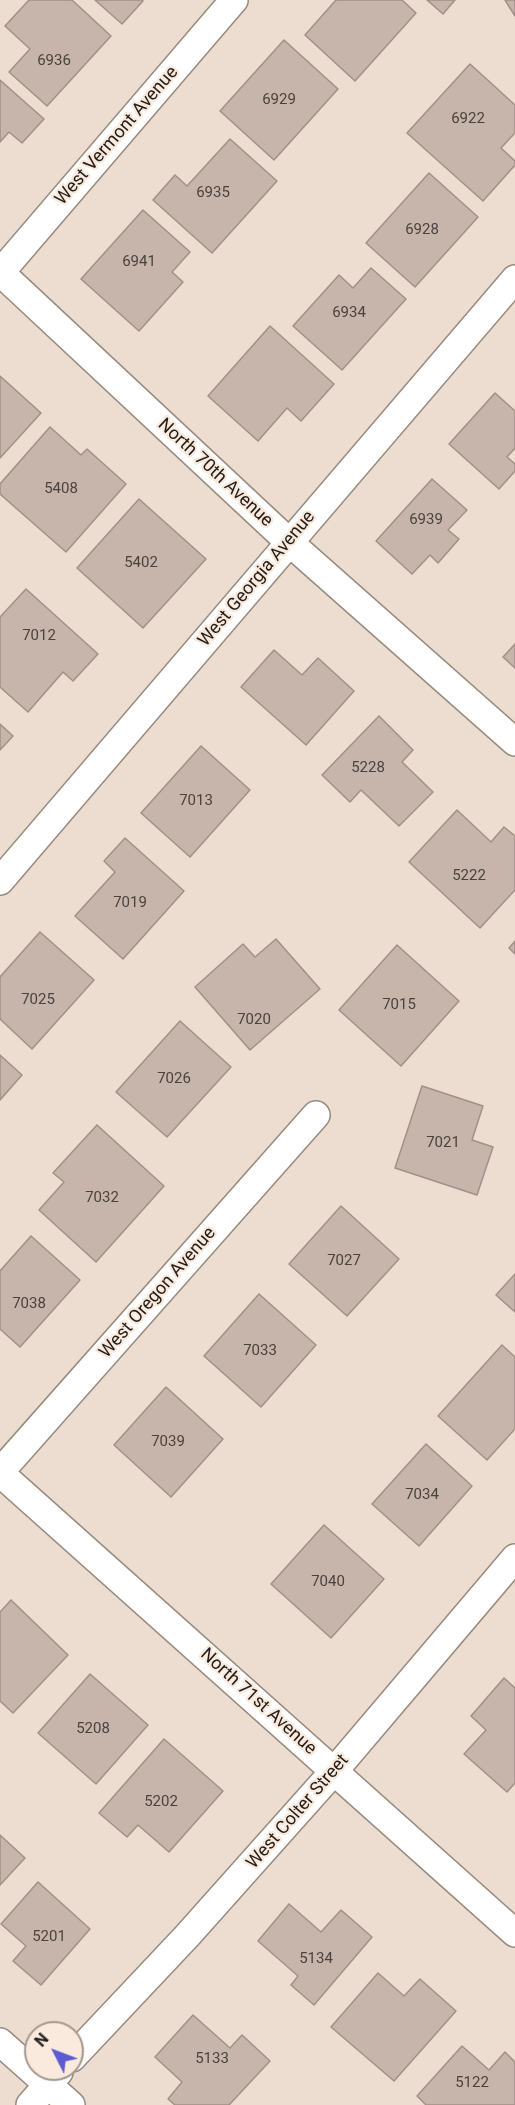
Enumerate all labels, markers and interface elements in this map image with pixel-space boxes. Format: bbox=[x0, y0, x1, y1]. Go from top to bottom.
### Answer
house number: 6936 bbox=[37, 52, 71, 70]
street label: West Vermont Avenue bbox=[51, 62, 183, 210]
house number: 6929 bbox=[262, 91, 296, 109]
house number: 6922 bbox=[451, 110, 485, 128]
house number: 6935 bbox=[196, 184, 230, 202]
house number: 6928 bbox=[405, 221, 439, 239]
house number: 6941 bbox=[122, 253, 156, 271]
house number: 6934 bbox=[332, 304, 366, 322]
street label: North 70th Avenue bbox=[153, 414, 277, 532]
house number: 5408 bbox=[44, 480, 78, 498]
street label: West Georgia Avenue bbox=[194, 507, 320, 651]
house number: 6939 bbox=[409, 511, 443, 529]
house number: 5402 bbox=[124, 554, 158, 572]
house number: 7012 bbox=[22, 627, 56, 645]
house number: 5228 bbox=[351, 759, 385, 777]
house number: 7013 bbox=[179, 792, 213, 810]
house number: 5222 bbox=[452, 867, 486, 885]
house number: 7019 bbox=[113, 894, 147, 912]
house number: 7025 bbox=[21, 991, 55, 1009]
house number: 7015 bbox=[382, 996, 416, 1014]
house number: 7020 bbox=[237, 1011, 271, 1029]
house number: 7026 bbox=[157, 1070, 191, 1088]
house number: 7021 bbox=[426, 1134, 460, 1152]
house number: 7032 bbox=[85, 1189, 119, 1207]
street label: West Oregon Avenue bbox=[95, 1223, 221, 1363]
house number: 7027 bbox=[327, 1252, 361, 1270]
house number: 7038 bbox=[12, 1295, 46, 1313]
house number: 7033 bbox=[243, 1342, 277, 1360]
house number: 7039 bbox=[151, 1433, 185, 1451]
house number: 7034 bbox=[405, 1486, 439, 1504]
house number: 7040 bbox=[311, 1573, 345, 1591]
street label: North 71st Avenue bbox=[196, 1644, 320, 1760]
house number: 5208 bbox=[76, 1720, 110, 1738]
street label: West Colter Street bbox=[242, 1750, 354, 1874]
house number: 5202 bbox=[144, 1793, 178, 1811]
house number: 5201 bbox=[32, 1928, 66, 1946]
house number: 5134 bbox=[299, 1950, 333, 1968]
north arrow bbox=[24, 2021, 84, 2081]
text: N bbox=[31, 2029, 53, 2051]
house number: 5133 bbox=[195, 2050, 229, 2068]
house number: 5122 bbox=[455, 2074, 489, 2092]

